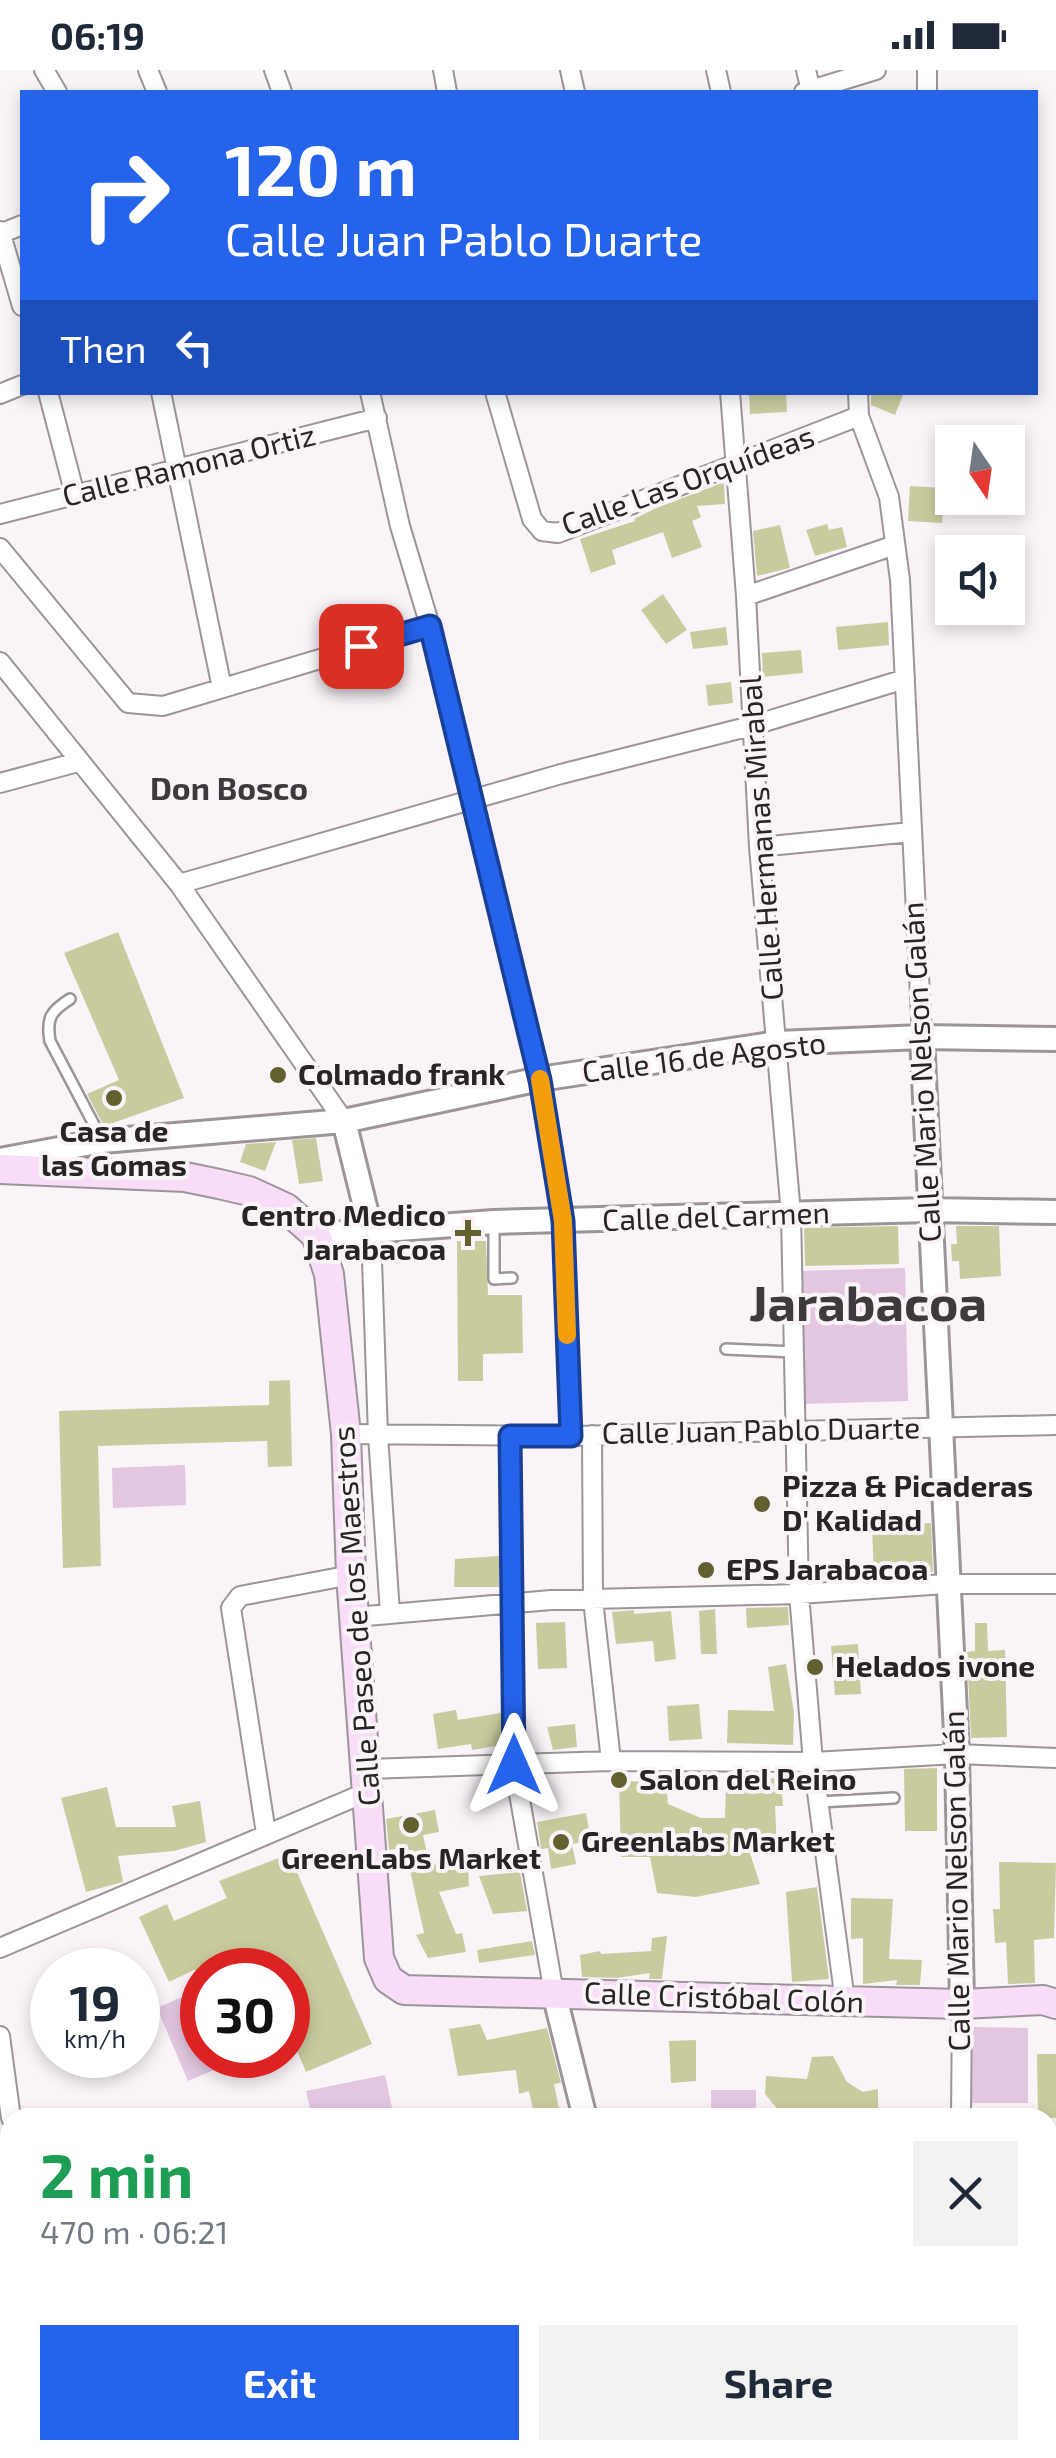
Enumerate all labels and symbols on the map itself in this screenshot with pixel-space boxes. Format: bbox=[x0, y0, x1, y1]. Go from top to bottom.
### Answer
street label: Calle Ramona Ortiz bbox=[58, 415, 319, 513]
street label: Calle Las Orquídeas bbox=[556, 417, 819, 542]
north arrow bbox=[935, 425, 1025, 515]
pin bbox=[319, 604, 404, 689]
street label: Calle Hermanas Mirabal bbox=[731, 674, 789, 1002]
district label: Don Bosco bbox=[150, 768, 308, 806]
street label: Calle Mario Nelson Galán bbox=[893, 901, 947, 1243]
street label: Calle 16 de Agosto bbox=[580, 1023, 828, 1089]
place label: Colmado frank bbox=[298, 1055, 505, 1091]
marker: Colmado frank bbox=[267, 1064, 289, 1086]
marker: Casa de las Gomas bbox=[103, 1087, 125, 1109]
place label: Casa de las Gomas bbox=[41, 1112, 187, 1182]
street label: Calle del Carmen bbox=[601, 1193, 830, 1237]
place label: Centro Medico Jarabacoa bbox=[241, 1196, 446, 1266]
marker: Centro Medico Jarabacoa bbox=[455, 1220, 481, 1246]
district label: Jarabacoa bbox=[749, 1271, 987, 1331]
street label: Calle Juan Pablo Duarte bbox=[602, 1408, 920, 1450]
street label: Calle Paseo de los Maestros bbox=[324, 1425, 386, 1807]
place label: Pizza & Picaderas D' Kalidad bbox=[782, 1467, 1033, 1537]
marker: Pizza & Picaderas D' Kalidad bbox=[751, 1493, 773, 1515]
place label: EPS Jarabacoa bbox=[726, 1550, 928, 1586]
marker: EPS Jarabacoa bbox=[695, 1559, 717, 1581]
place label: Helados ivone bbox=[835, 1647, 1035, 1683]
marker: Helados ivone bbox=[804, 1656, 826, 1678]
street label: Calle Mario Nelson Galán bbox=[934, 1710, 976, 2052]
position arrow bbox=[462, 1713, 566, 1817]
place label: Salon del Reino bbox=[639, 1760, 856, 1796]
marker: Salon del Reino bbox=[608, 1769, 630, 1791]
marker: GreenLabs Market bbox=[400, 1814, 422, 1836]
place label: Greenlabs Market bbox=[581, 1822, 835, 1858]
marker: Greenlabs Market bbox=[550, 1831, 572, 1853]
place label: GreenLabs Market bbox=[281, 1839, 541, 1875]
speed limit sign: 30 bbox=[180, 1948, 310, 2078]
street label: Calle Cristóbal Colón bbox=[583, 1973, 865, 2019]

